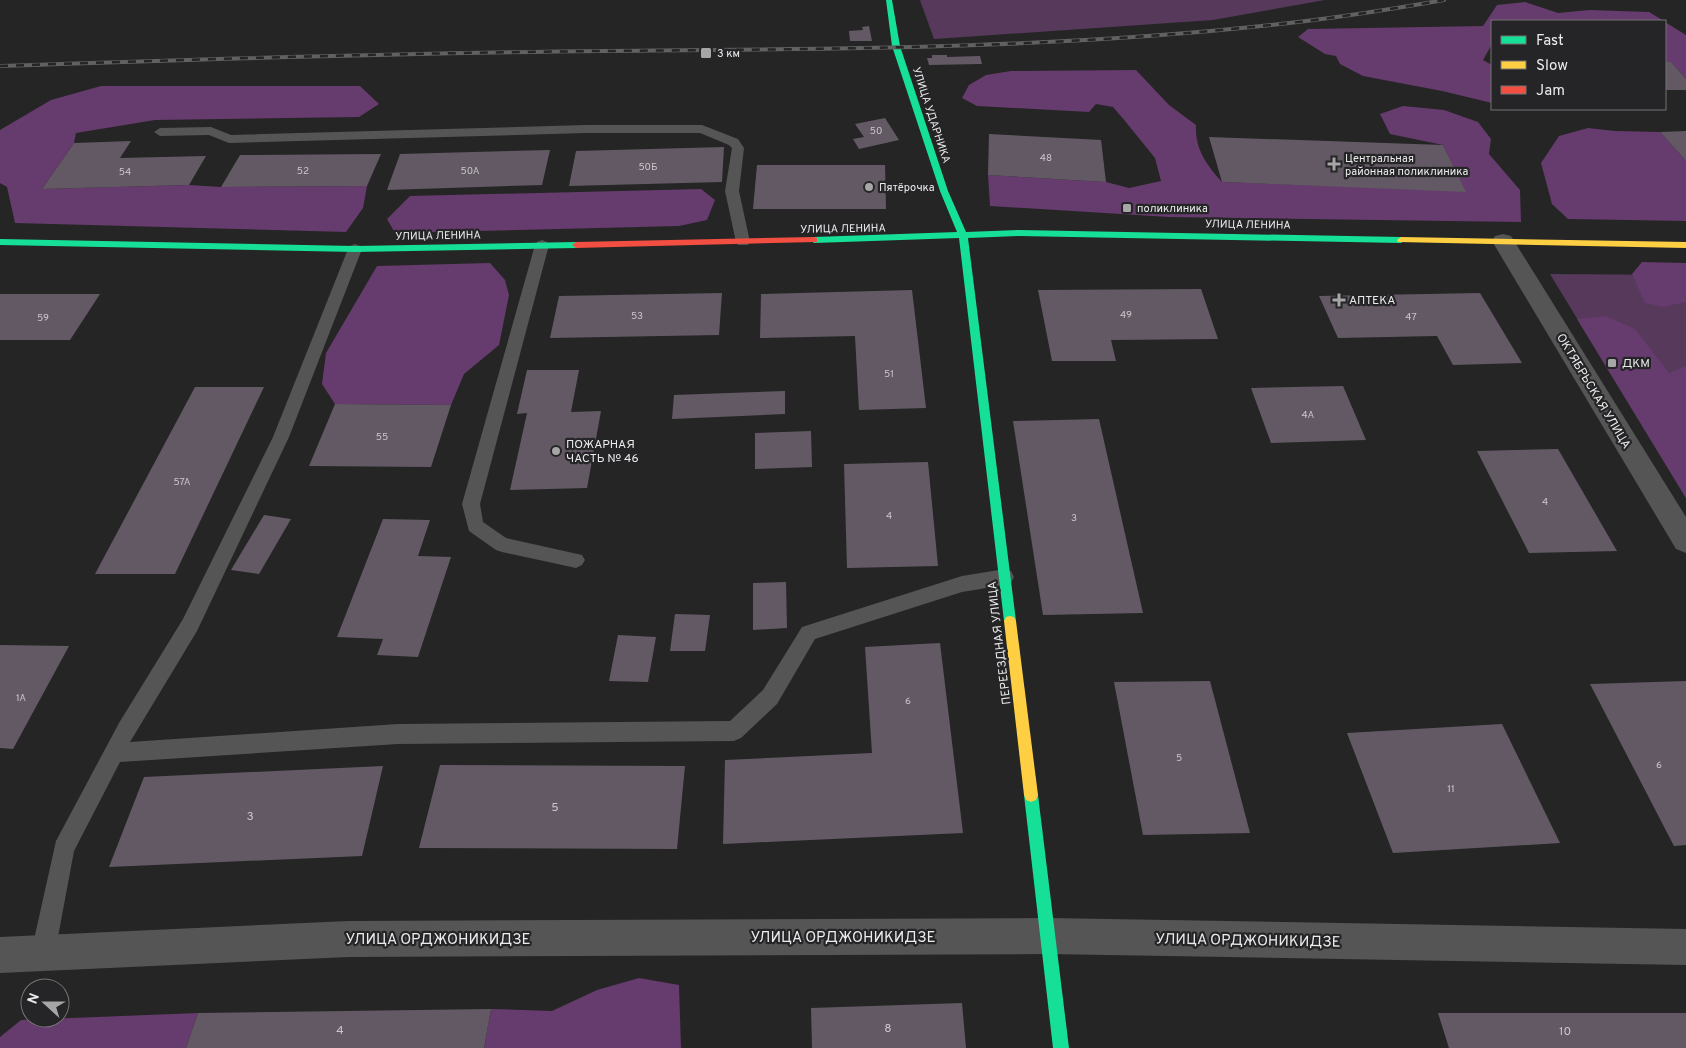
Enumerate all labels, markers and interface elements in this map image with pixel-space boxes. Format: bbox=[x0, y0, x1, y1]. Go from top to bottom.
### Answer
legend bbox=[1491, 20, 1666, 110]
text: Fast bbox=[1536, 32, 1564, 51]
marker: 3 км bbox=[699, 46, 713, 60]
place label: 3 км bbox=[717, 47, 740, 61]
text: Slow bbox=[1536, 57, 1568, 76]
street label: УЛИЦА УДАРНИКА bbox=[909, 65, 953, 165]
text: Jam bbox=[1536, 82, 1565, 101]
house number: 50 bbox=[870, 125, 882, 138]
house number: 48 bbox=[1040, 152, 1052, 165]
place label: Центральная районная поликлиника bbox=[1345, 152, 1469, 179]
marker: Центральная районная поликлиника bbox=[1327, 157, 1341, 171]
house number: 50Б bbox=[638, 161, 658, 174]
house number: 52 bbox=[297, 165, 309, 178]
house number: 50А bbox=[460, 165, 480, 178]
house number: 54 bbox=[119, 166, 131, 179]
marker: Пятёрочка bbox=[863, 181, 875, 193]
place label: Пятёрочка bbox=[879, 181, 935, 195]
marker: поликлиника bbox=[1121, 202, 1133, 214]
place label: поликлиника bbox=[1137, 202, 1208, 216]
street label: УЛИЦА ЛЕНИНА bbox=[1205, 217, 1291, 233]
street label: УЛИЦА ЛЕНИНА bbox=[800, 221, 886, 237]
street label: УЛИЦА ЛЕНИНА bbox=[395, 228, 481, 244]
place label: АПТЕКА bbox=[1349, 293, 1395, 309]
marker: АПТЕКА bbox=[1333, 294, 1345, 306]
house number: 49 bbox=[1120, 309, 1132, 322]
house number: 53 bbox=[631, 310, 643, 323]
house number: 47 bbox=[1405, 311, 1417, 324]
house number: 59 bbox=[37, 312, 49, 325]
street label: ОКТЯБРЬСКАЯ УЛИЦА bbox=[1552, 331, 1634, 452]
place label: ДКМ bbox=[1622, 356, 1650, 372]
marker: ДКМ bbox=[1606, 357, 1618, 369]
house number: 51 bbox=[884, 368, 894, 381]
house number: 4А bbox=[1302, 409, 1315, 422]
house number: 55 bbox=[376, 431, 388, 444]
place label: ПОЖАРНАЯ ЧАСТЬ № 46 bbox=[566, 437, 639, 467]
marker: ПОЖАРНАЯ ЧАСТЬ № 46 bbox=[550, 445, 562, 457]
house number: 57А bbox=[174, 476, 191, 489]
house number: 4 bbox=[1542, 496, 1548, 509]
house number: 4 bbox=[886, 510, 892, 523]
house number: 3 bbox=[1071, 512, 1077, 525]
street label: ПЕРЕЕЗДНАЯ УЛИЦА bbox=[984, 580, 1016, 706]
house number: 1А bbox=[16, 692, 26, 705]
house number: 6 bbox=[905, 695, 911, 708]
house number: 5 bbox=[1176, 752, 1182, 765]
house number: 6 bbox=[1656, 759, 1662, 772]
house number: 11 bbox=[1447, 783, 1455, 796]
house number: 5 bbox=[551, 800, 559, 816]
house number: 3 bbox=[246, 809, 254, 825]
street label: УЛИЦА ОРДЖОНИКИДЗЕ bbox=[750, 929, 936, 948]
street label: УЛИЦА ОРДЖОНИКИДЗЕ bbox=[1155, 930, 1341, 953]
street label: УЛИЦА ОРДЖОНИКИДЗЕ bbox=[345, 931, 531, 950]
north arrow bbox=[20, 978, 70, 1028]
text: N bbox=[25, 991, 44, 1007]
house number: 8 bbox=[884, 1021, 892, 1037]
house number: 4 bbox=[336, 1023, 344, 1039]
house number: 10 bbox=[1559, 1024, 1571, 1040]

